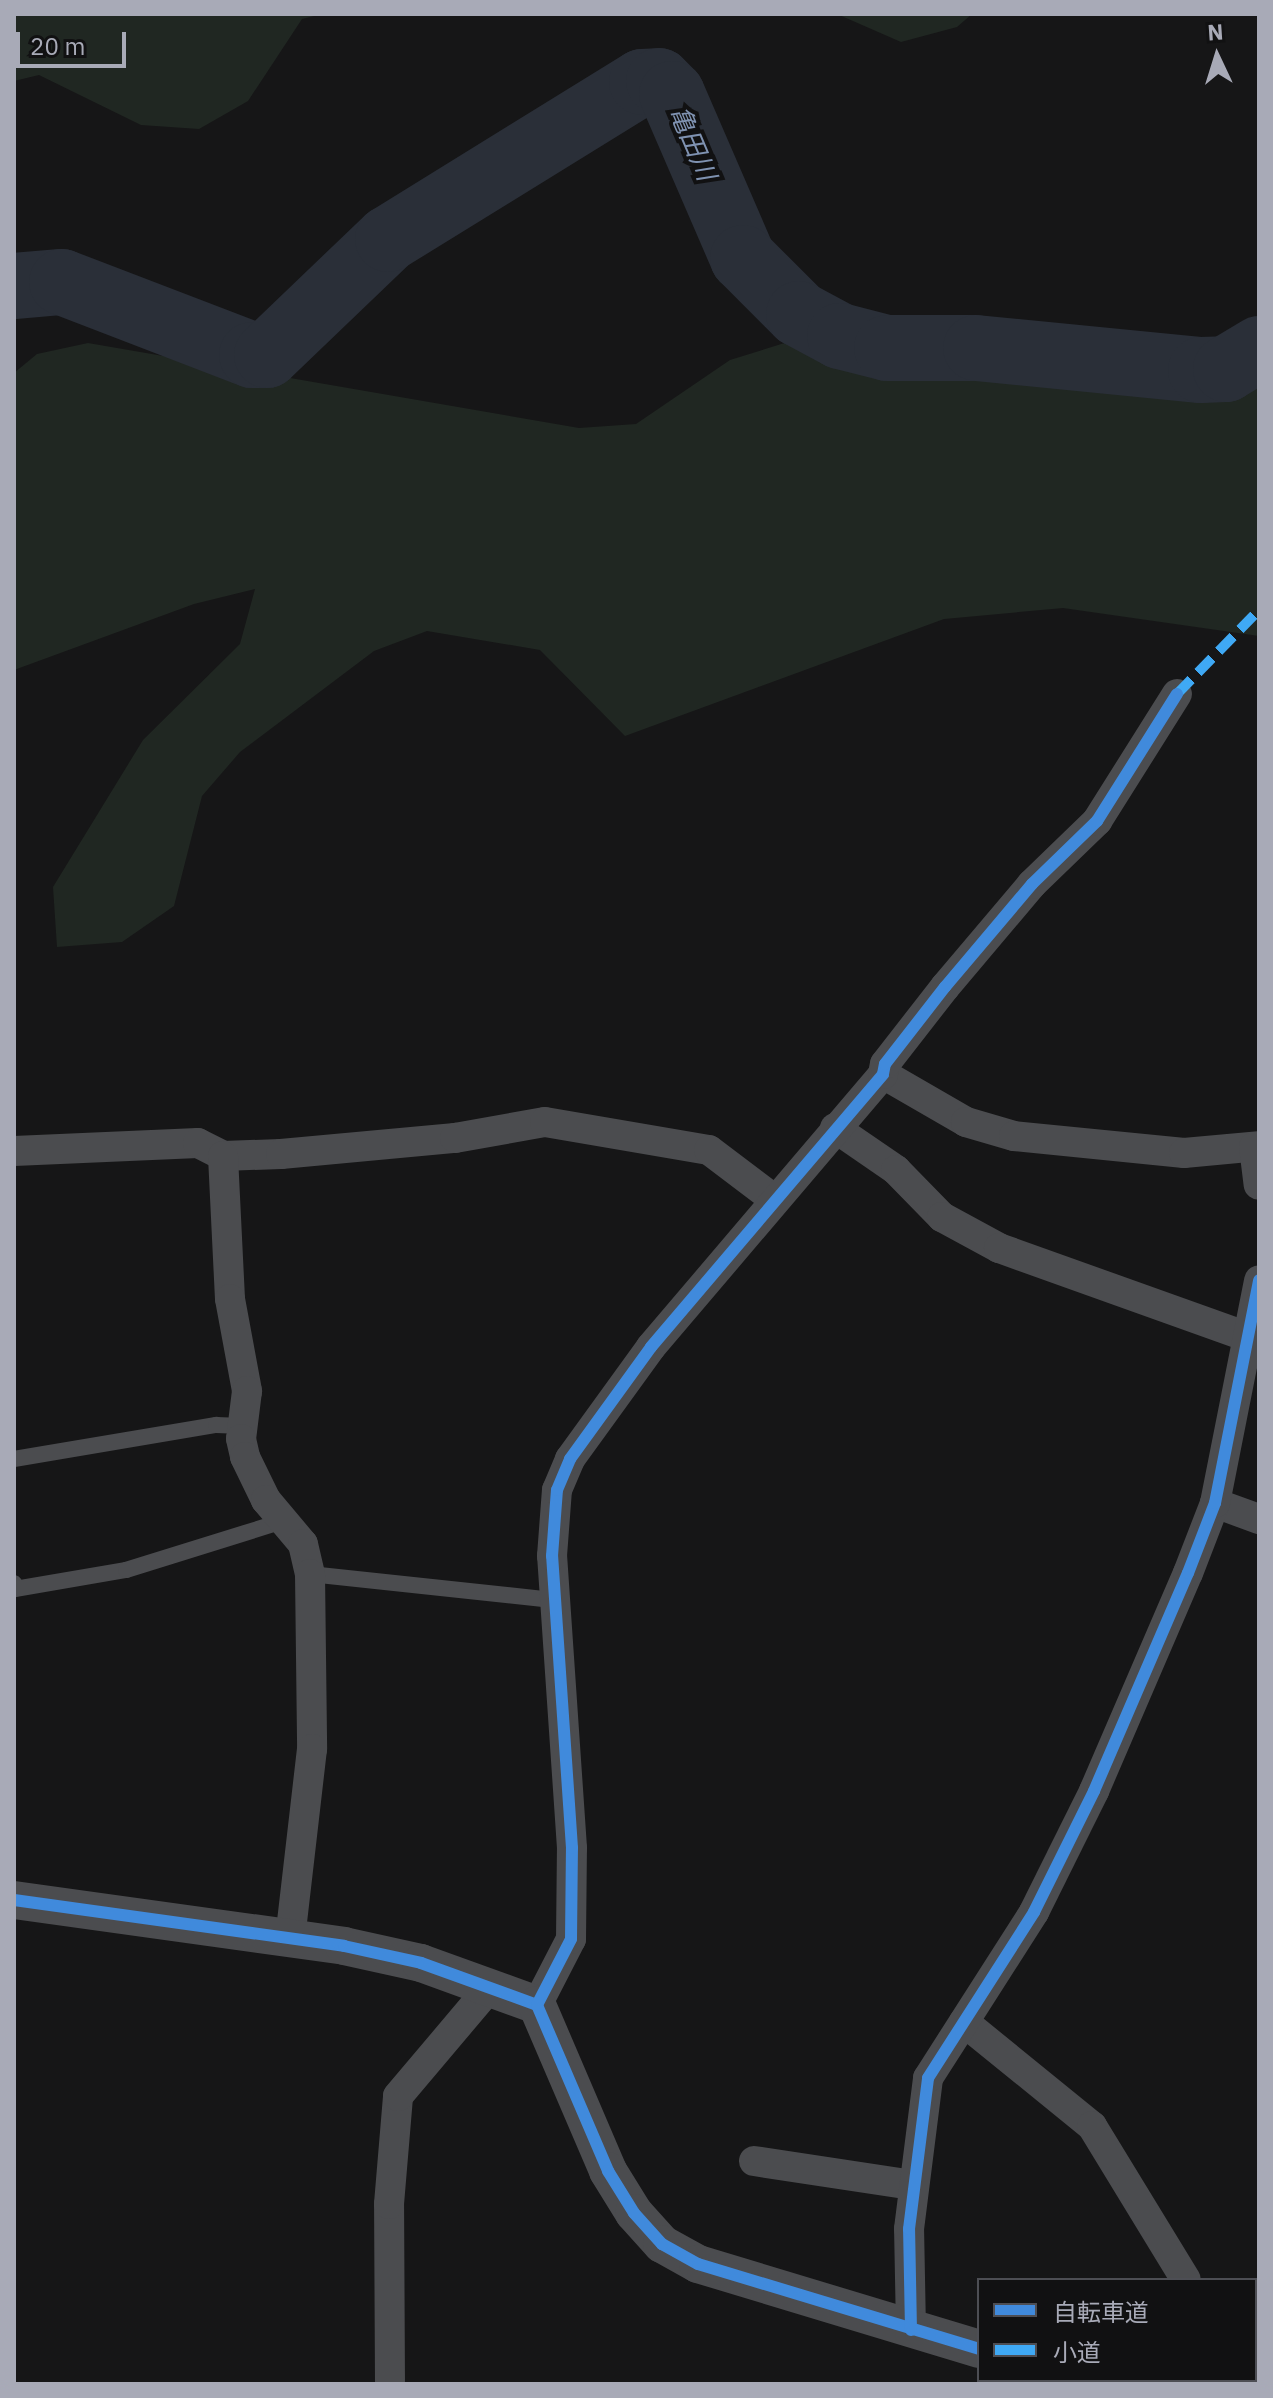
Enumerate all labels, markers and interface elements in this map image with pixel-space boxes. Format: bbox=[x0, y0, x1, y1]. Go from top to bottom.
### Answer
scale bar bbox=[20, 16, 130, 66]
north arrow bbox=[1177, 16, 1257, 96]
text: N bbox=[1206, 17, 1224, 47]
text: 20 m bbox=[30, 30, 85, 62]
water label: 亀田川 bbox=[663, 101, 723, 185]
legend bbox=[977, 2278, 1257, 2382]
text: 自転車道 bbox=[1053, 2296, 1149, 2328]
text: 小道 bbox=[1053, 2336, 1101, 2368]

